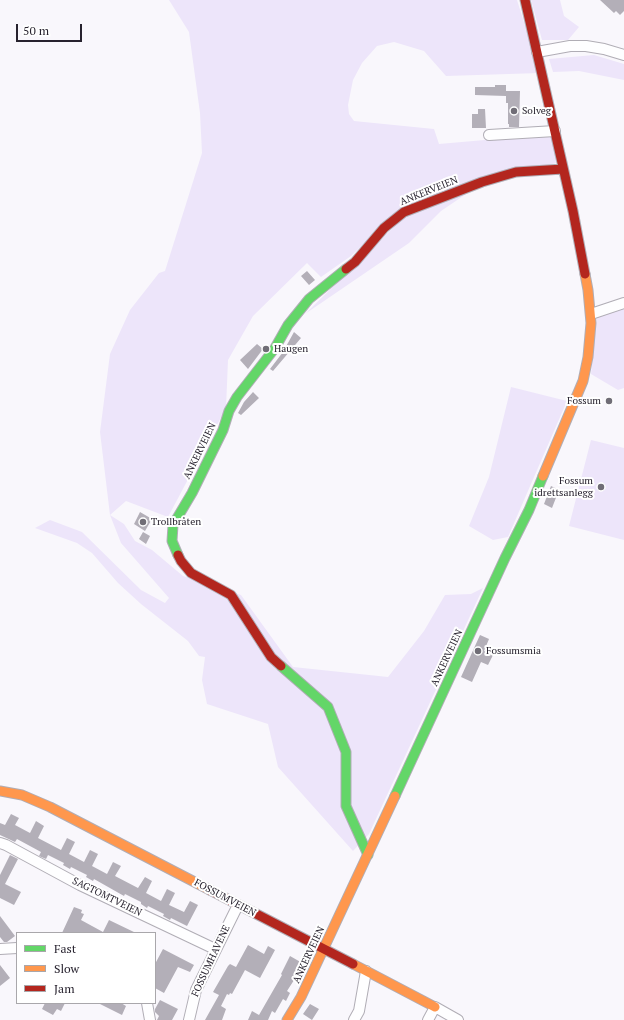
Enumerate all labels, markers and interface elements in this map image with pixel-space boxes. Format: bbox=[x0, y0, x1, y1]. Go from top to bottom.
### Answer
scale bar bbox=[18, 16, 84, 42]
text: 50 m bbox=[23, 23, 49, 38]
place label: Solveg bbox=[522, 105, 551, 117]
marker: Solveg bbox=[509, 106, 519, 116]
street label: ANKERVEIEN bbox=[398, 174, 460, 208]
place label: Haugen bbox=[274, 343, 308, 355]
marker: Haugen bbox=[261, 344, 271, 354]
place label: Fossum bbox=[567, 395, 601, 407]
marker: Fossum bbox=[604, 396, 614, 406]
street label: ANKERVEIEN bbox=[181, 421, 219, 481]
place label: Fossum idrettsanlegg bbox=[534, 475, 593, 498]
marker: Fossum idrettsanlegg bbox=[596, 482, 606, 492]
place label: Trollbråten bbox=[151, 516, 201, 528]
marker: Trollbråten bbox=[138, 517, 148, 527]
street label: ANKERVEIEN bbox=[429, 628, 465, 688]
place label: Fossumsmia bbox=[486, 645, 541, 657]
marker: Fossumsmia bbox=[473, 646, 483, 656]
street label: SAGTOMTVEIEN bbox=[70, 875, 144, 919]
street label: FOSSUMVEIEN bbox=[192, 877, 258, 919]
street label: FOSSUMHAVENE bbox=[189, 923, 233, 999]
street label: ANKERVEIEN bbox=[291, 925, 327, 985]
legend bbox=[16, 932, 156, 1004]
text: Fast bbox=[54, 941, 76, 956]
text: Slow bbox=[54, 961, 79, 976]
text: Jam bbox=[54, 981, 75, 996]

